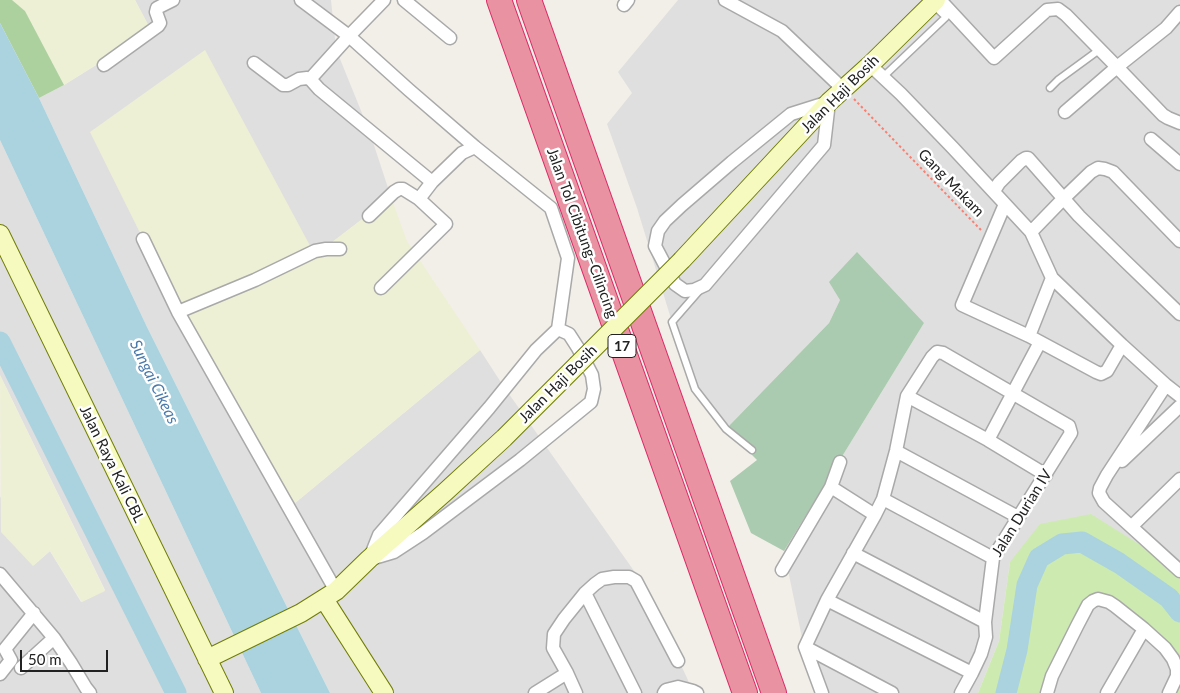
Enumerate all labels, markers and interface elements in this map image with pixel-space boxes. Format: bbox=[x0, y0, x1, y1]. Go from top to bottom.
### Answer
street label: Jalan Haji Bosih bbox=[797, 51, 883, 137]
street label: Jalan Tol Cibitung–Cilincing bbox=[543, 145, 621, 321]
street label: Gang Makam bbox=[914, 145, 988, 221]
road number: 17 bbox=[608, 334, 636, 358]
water label: Sungai Cikeas bbox=[125, 337, 183, 427]
street label: Jalan Haji Bosih bbox=[515, 341, 601, 427]
street label: Jalan Raya Kali CBL bbox=[76, 403, 148, 525]
street label: Jalan Durian IV bbox=[988, 466, 1056, 560]
scale bar bbox=[22, 640, 110, 672]
text: 50 m bbox=[28, 650, 62, 668]

